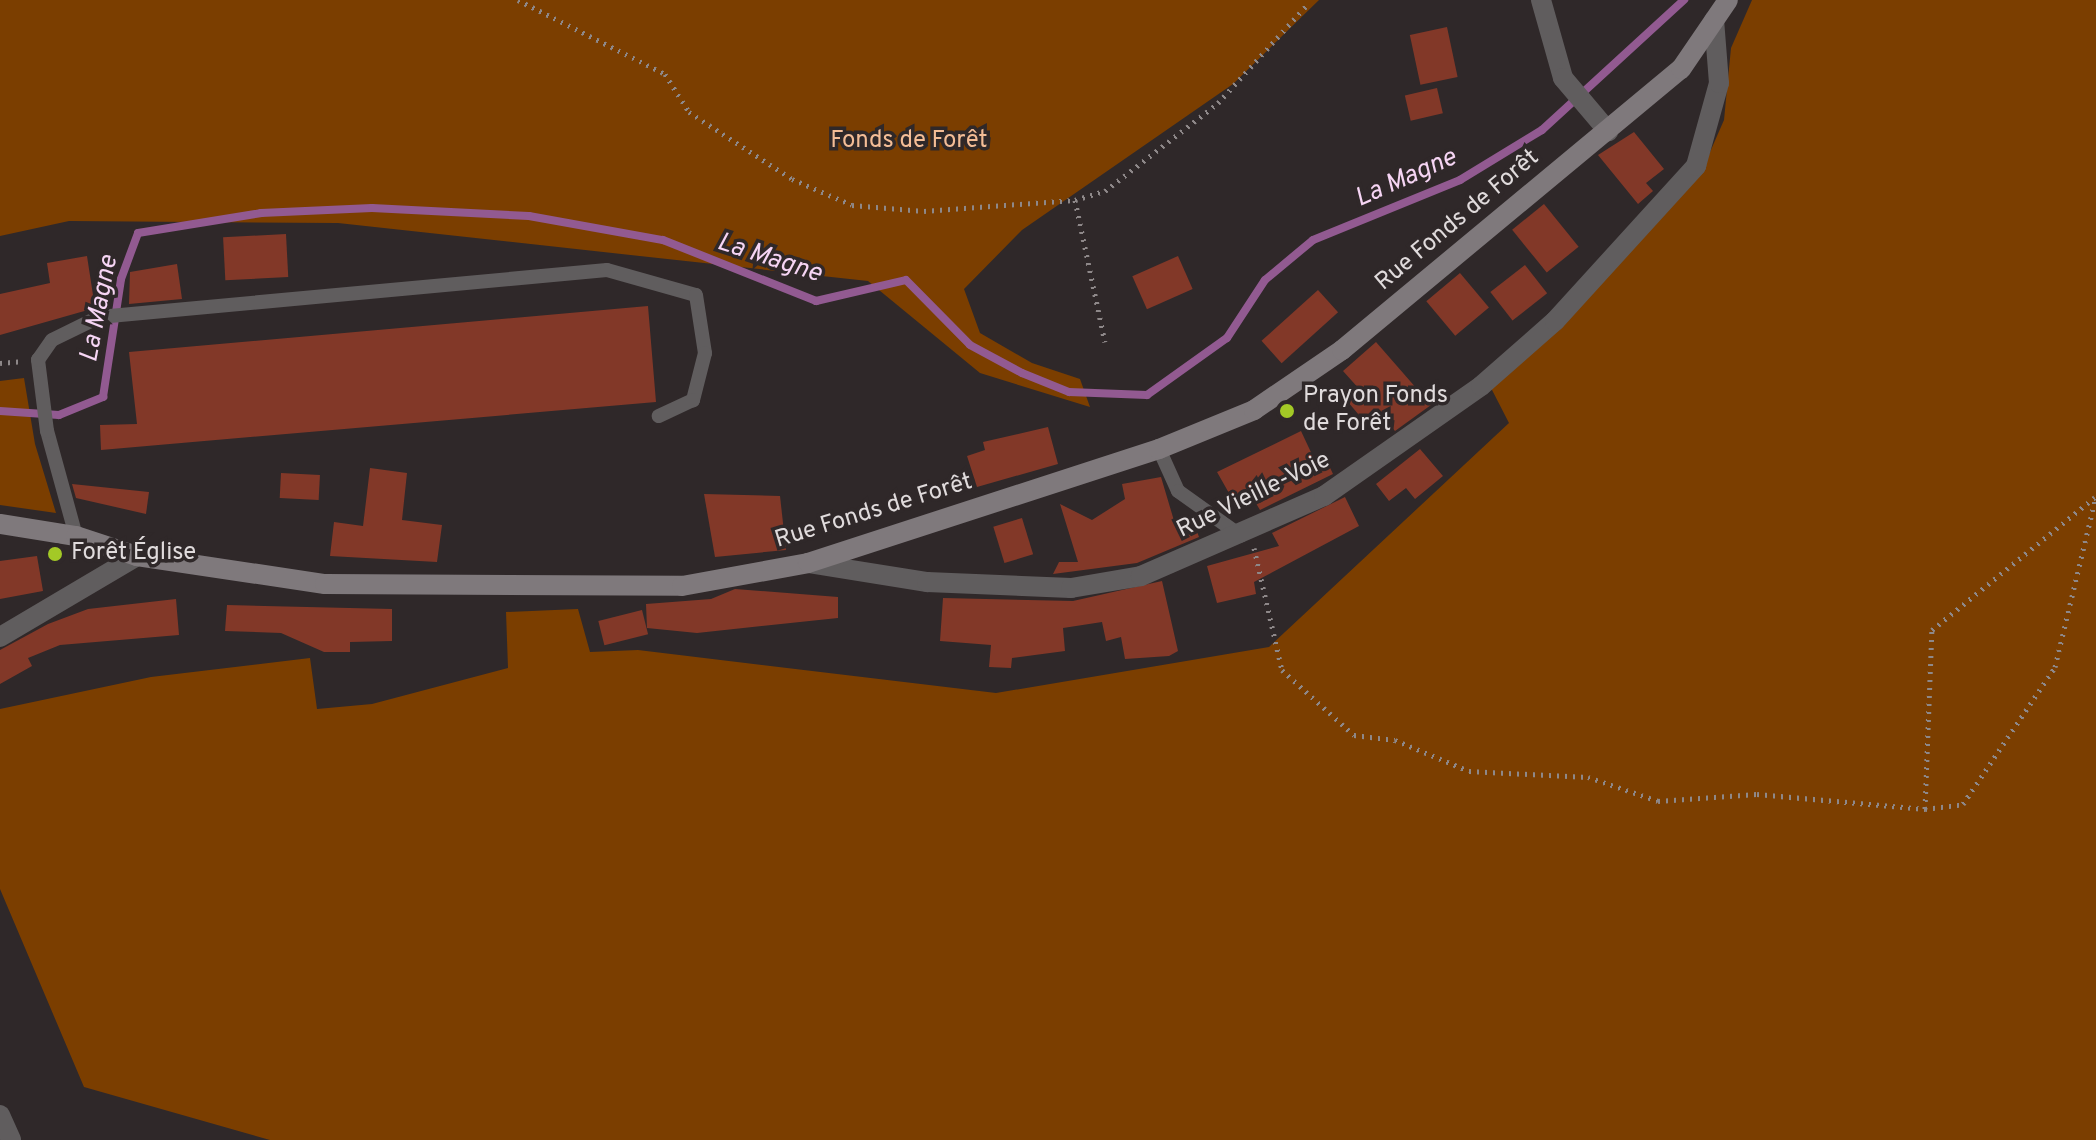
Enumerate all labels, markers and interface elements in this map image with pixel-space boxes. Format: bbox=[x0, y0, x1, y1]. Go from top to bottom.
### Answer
park label: Fonds de Forêt bbox=[830, 128, 988, 156]
water label: La Magne bbox=[1350, 143, 1462, 215]
street label: Rue Fonds de Forêt bbox=[1370, 144, 1546, 298]
water label: La Magne bbox=[713, 227, 825, 291]
water label: La Magne bbox=[74, 253, 126, 365]
place label: Prayon Fonds de Forêt bbox=[1303, 383, 1448, 439]
marker: Prayon Fonds de Forêt bbox=[1278, 402, 1296, 420]
street label: Rue Vieille-Voie bbox=[1172, 446, 1336, 546]
street label: Rue Fonds de Forêt bbox=[772, 468, 976, 556]
place label: Forêt Église bbox=[71, 540, 196, 568]
marker: Forêt Église bbox=[46, 545, 64, 563]

